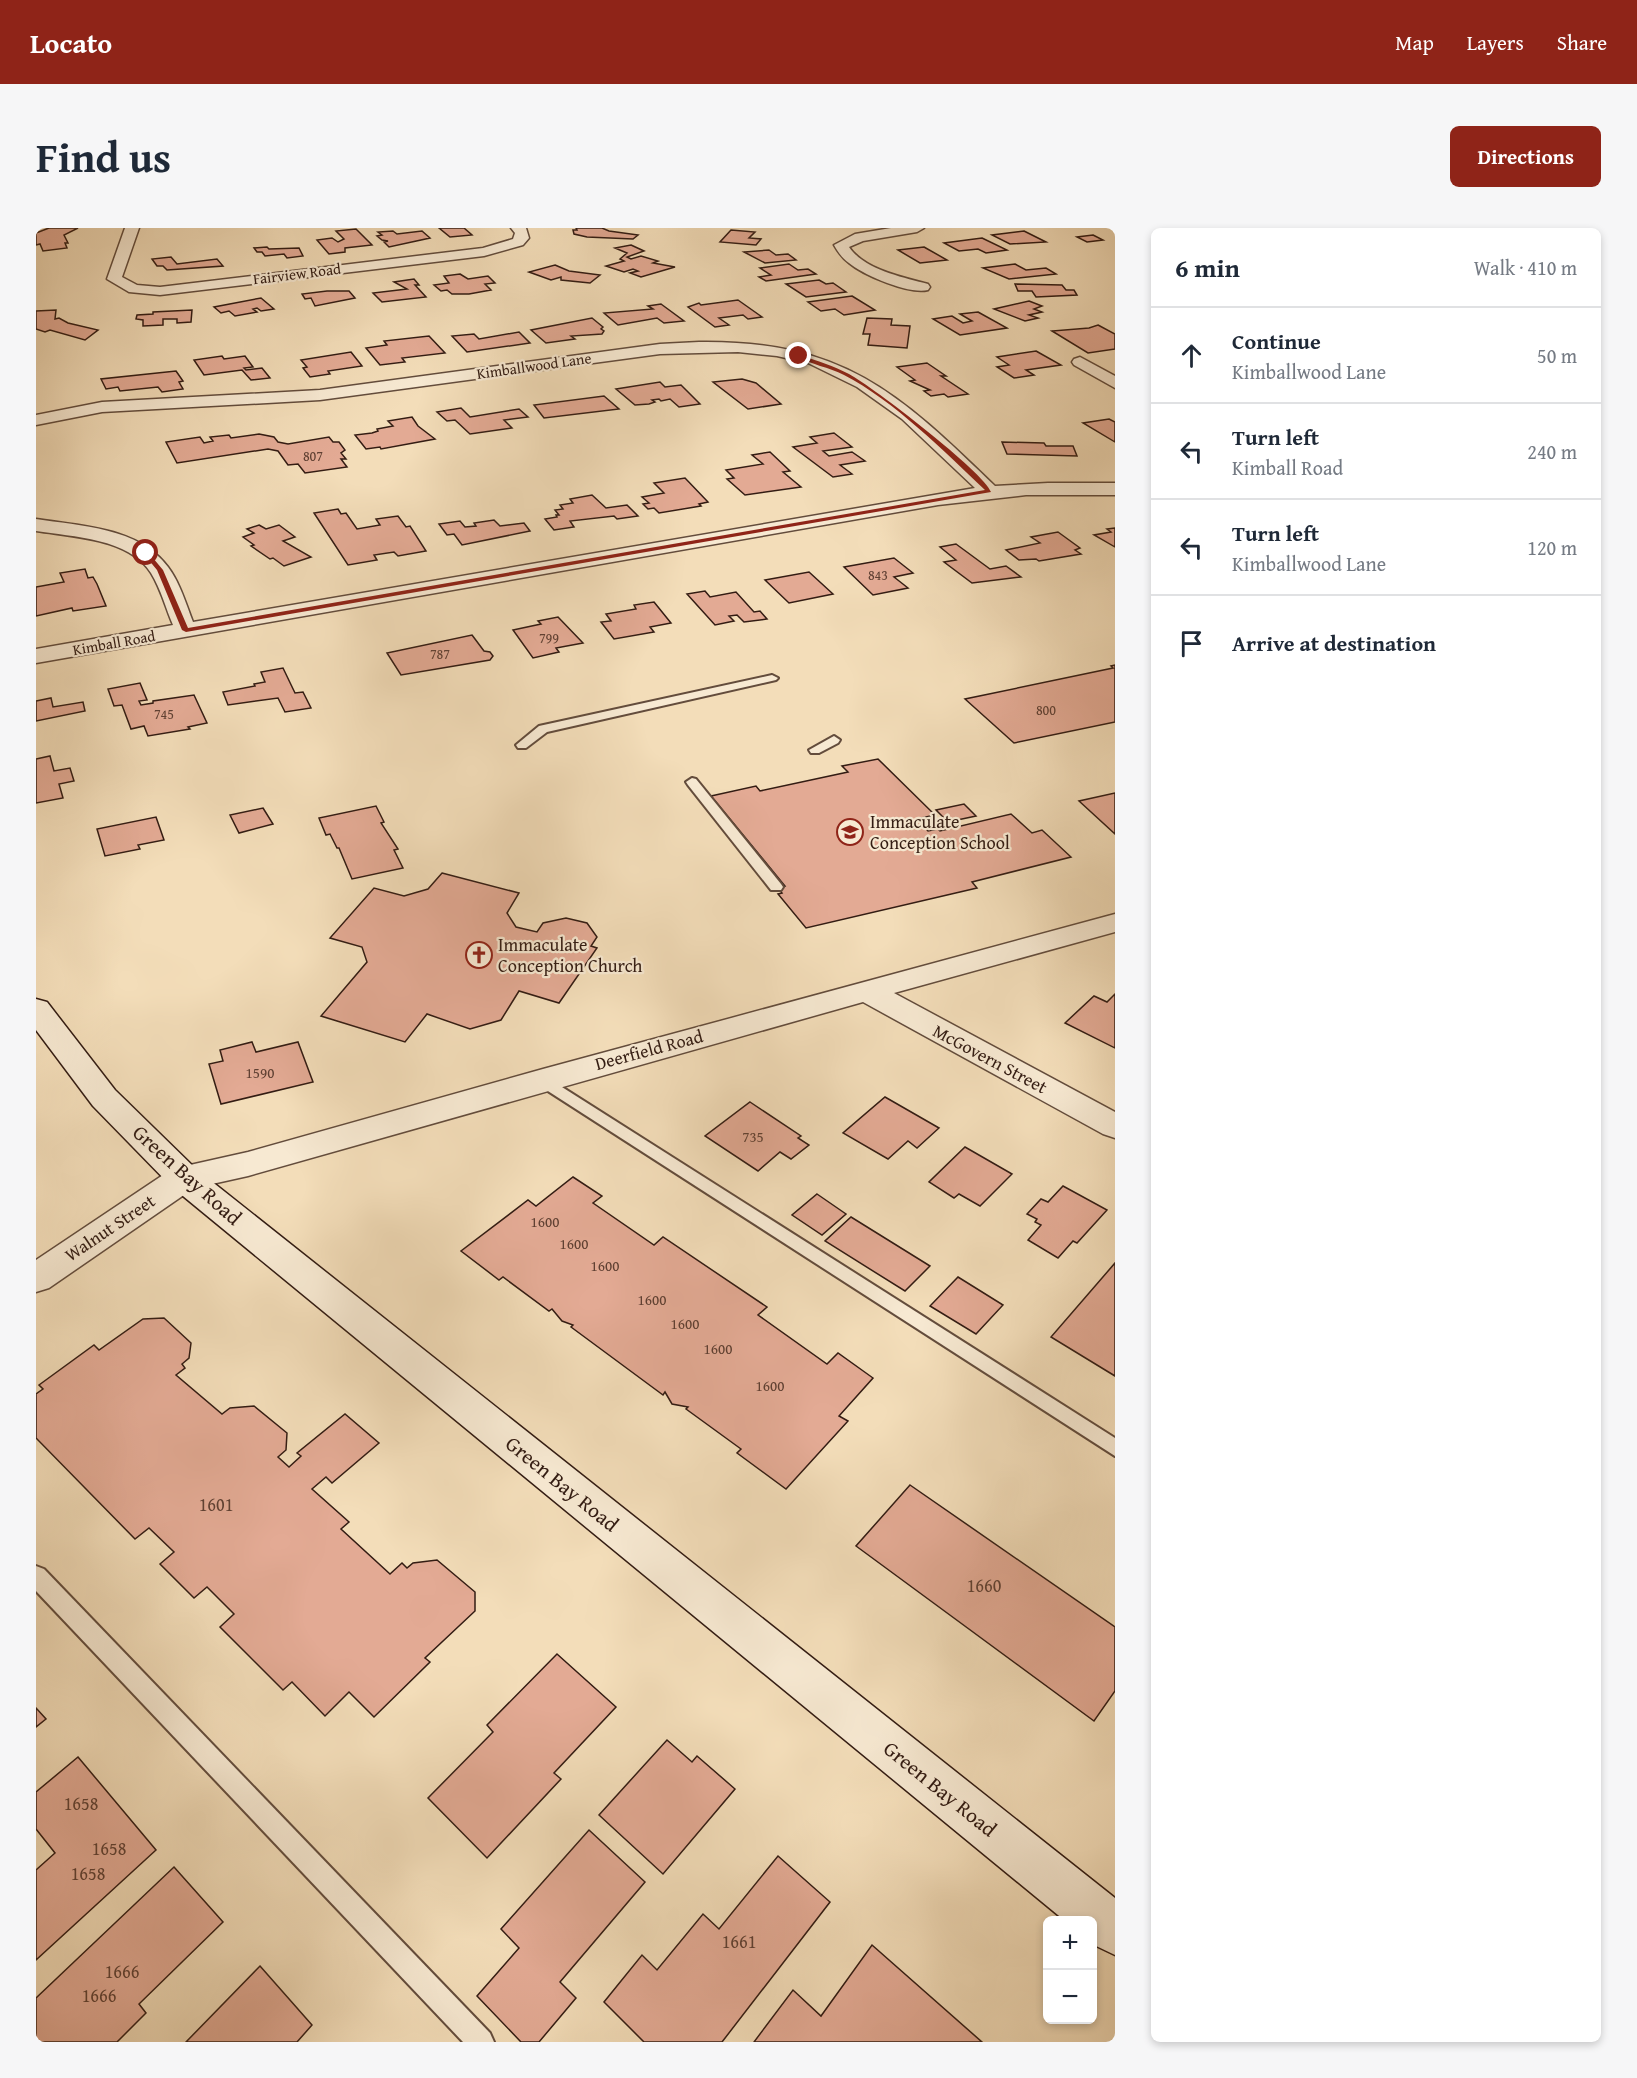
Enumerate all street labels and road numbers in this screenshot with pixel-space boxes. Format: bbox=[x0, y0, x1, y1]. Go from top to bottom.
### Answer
street label: Fairview Road bbox=[252, 258, 342, 289]
street label: Kimballwood Lane bbox=[475, 347, 593, 384]
street label: Kimball Road bbox=[71, 625, 157, 660]
street label: McGovern Street bbox=[928, 1017, 1053, 1100]
street label: Deerfield Road bbox=[592, 1022, 706, 1077]
street label: Green Bay Road bbox=[126, 1117, 249, 1233]
street label: Walnut Street bbox=[59, 1187, 161, 1268]
street label: Green Bay Road bbox=[499, 1428, 626, 1539]
street label: Green Bay Road bbox=[877, 1733, 1004, 1844]

